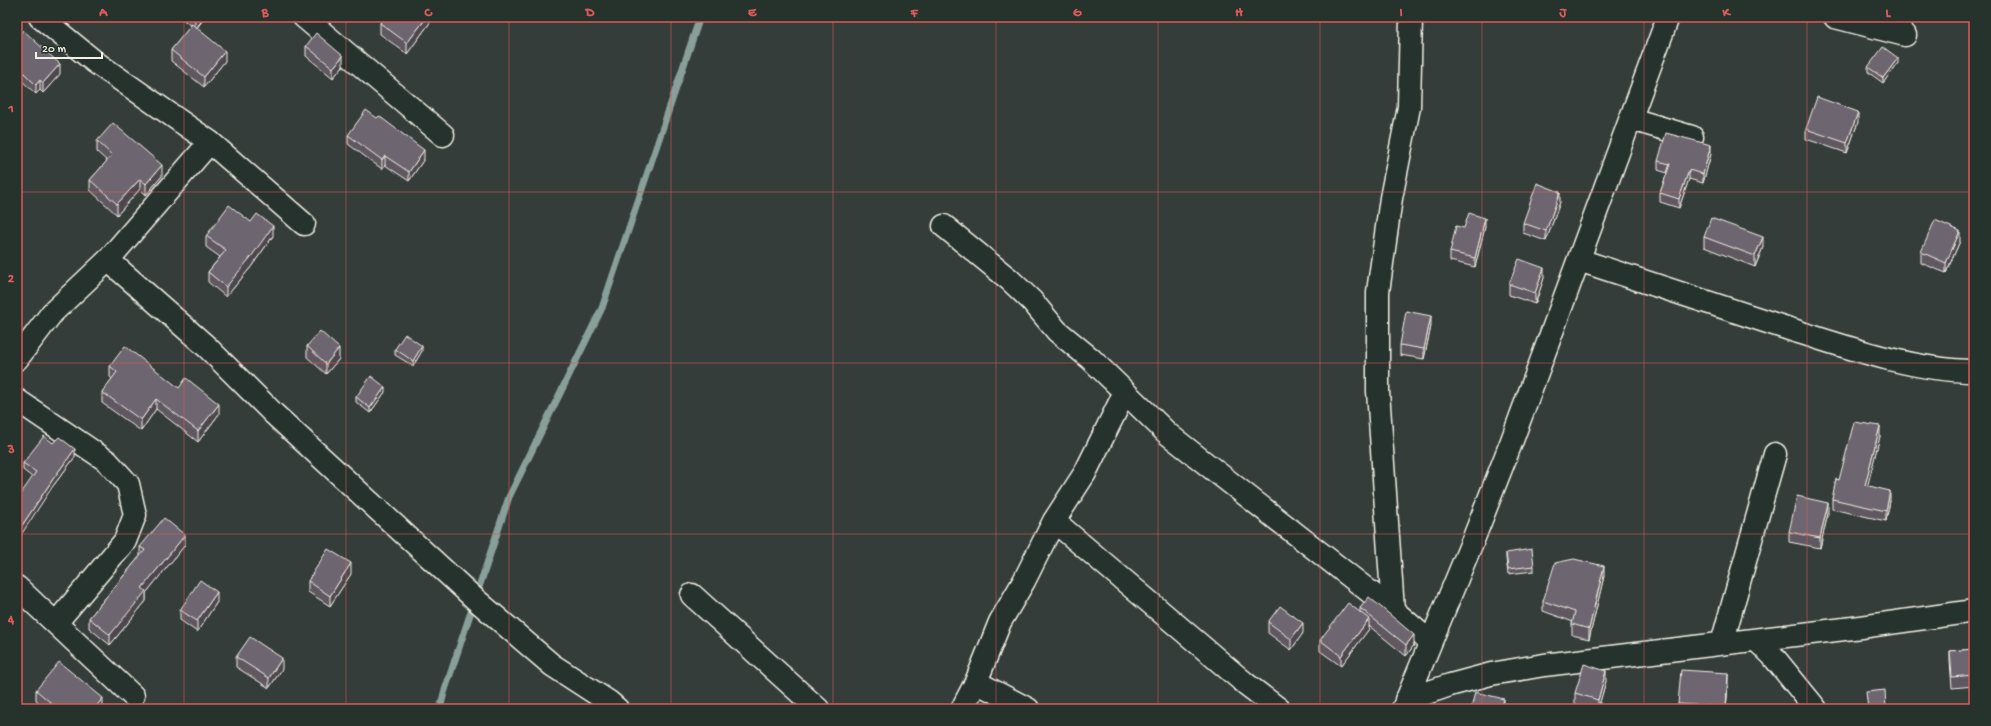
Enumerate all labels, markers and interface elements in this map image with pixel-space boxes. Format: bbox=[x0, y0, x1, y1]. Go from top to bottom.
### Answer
text: A bbox=[98, 6, 108, 21]
text: B bbox=[261, 6, 270, 21]
text: C bbox=[423, 6, 433, 21]
text: D bbox=[585, 6, 595, 21]
text: E bbox=[748, 6, 757, 21]
text: F bbox=[910, 6, 919, 21]
text: G bbox=[1073, 6, 1082, 21]
text: H bbox=[1235, 6, 1243, 21]
text: I bbox=[1399, 6, 1403, 21]
text: J bbox=[1559, 6, 1568, 21]
text: K bbox=[1721, 6, 1731, 21]
text: L bbox=[1886, 6, 1892, 21]
scale bar bbox=[36, 34, 102, 60]
text: 20 m bbox=[42, 43, 67, 57]
text: 1 bbox=[7, 102, 14, 117]
text: 2 bbox=[8, 272, 15, 287]
text: 3 bbox=[7, 443, 15, 458]
text: 4 bbox=[7, 613, 15, 628]

